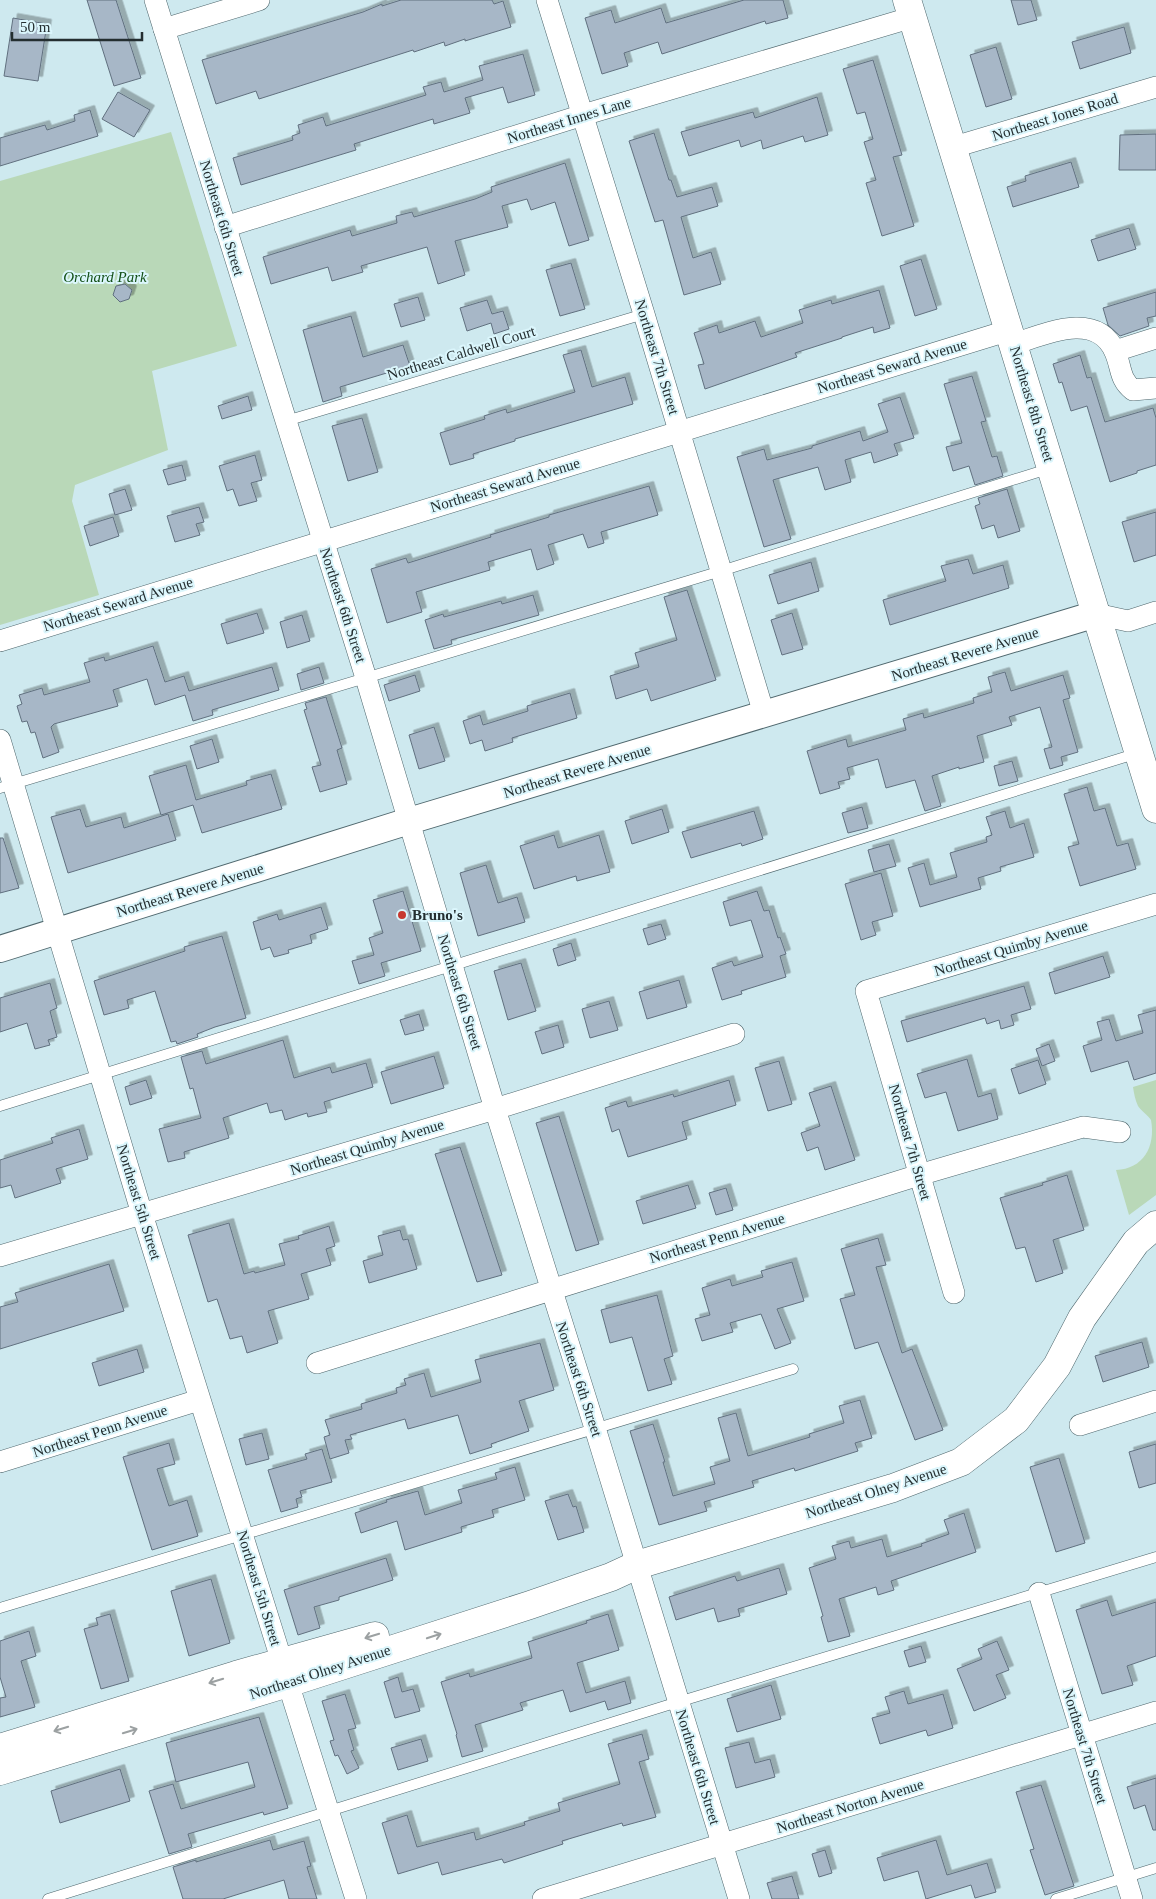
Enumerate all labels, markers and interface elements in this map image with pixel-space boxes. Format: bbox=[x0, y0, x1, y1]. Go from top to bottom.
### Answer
scale bar bbox=[12, 10, 142, 42]
text: 50 m bbox=[20, 19, 51, 35]
street label: Northeast Jones Road bbox=[990, 90, 1120, 144]
street label: Northeast Innes Lane bbox=[505, 93, 633, 146]
street label: Northeast 6th Street bbox=[197, 158, 247, 278]
park label: Orchard Park bbox=[63, 269, 147, 285]
street label: Northeast 7th Street bbox=[632, 297, 682, 417]
street label: Northeast Caldwell Court bbox=[385, 323, 538, 383]
street label: Northeast Seward Avenue bbox=[815, 336, 969, 396]
street label: Northeast 8th Street bbox=[1007, 344, 1057, 464]
street label: Northeast Seward Avenue bbox=[428, 455, 582, 515]
street label: Northeast 6th Street bbox=[317, 545, 369, 665]
street label: Northeast Seward Avenue bbox=[41, 574, 195, 634]
street label: Northeast Revere Avenue bbox=[890, 624, 1041, 684]
street label: Northeast Revere Avenue bbox=[502, 741, 653, 801]
street label: Northeast Revere Avenue bbox=[115, 860, 266, 920]
place label: Bruno's bbox=[412, 907, 463, 923]
marker: Bruno's bbox=[396, 909, 408, 921]
street label: Northeast Quimby Avenue bbox=[932, 917, 1090, 979]
street label: Northeast 6th Street bbox=[435, 932, 485, 1052]
street label: Northeast 7th Street bbox=[886, 1082, 934, 1203]
street label: Northeast Quimby Avenue bbox=[288, 1116, 446, 1178]
street label: Northeast 5th Street bbox=[114, 1142, 164, 1262]
street label: Northeast Penn Avenue bbox=[647, 1210, 787, 1266]
street label: Northeast 6th Street bbox=[553, 1319, 605, 1439]
street label: Northeast Penn Avenue bbox=[31, 1402, 170, 1460]
street label: Northeast Olney Avenue bbox=[804, 1461, 949, 1521]
street label: Northeast 5th Street bbox=[234, 1528, 284, 1648]
one-way arrow bbox=[426, 1630, 442, 1640]
one-way arrow bbox=[365, 1632, 381, 1642]
street label: Northeast Olney Avenue bbox=[248, 1642, 393, 1702]
one-way arrow bbox=[209, 1677, 225, 1687]
street label: Northeast 7th Street bbox=[1060, 1686, 1110, 1806]
street label: Northeast 6th Street bbox=[673, 1707, 723, 1827]
one-way arrow bbox=[53, 1725, 69, 1735]
one-way arrow bbox=[122, 1726, 138, 1736]
street label: Northeast Norton Avenue bbox=[774, 1776, 926, 1836]

